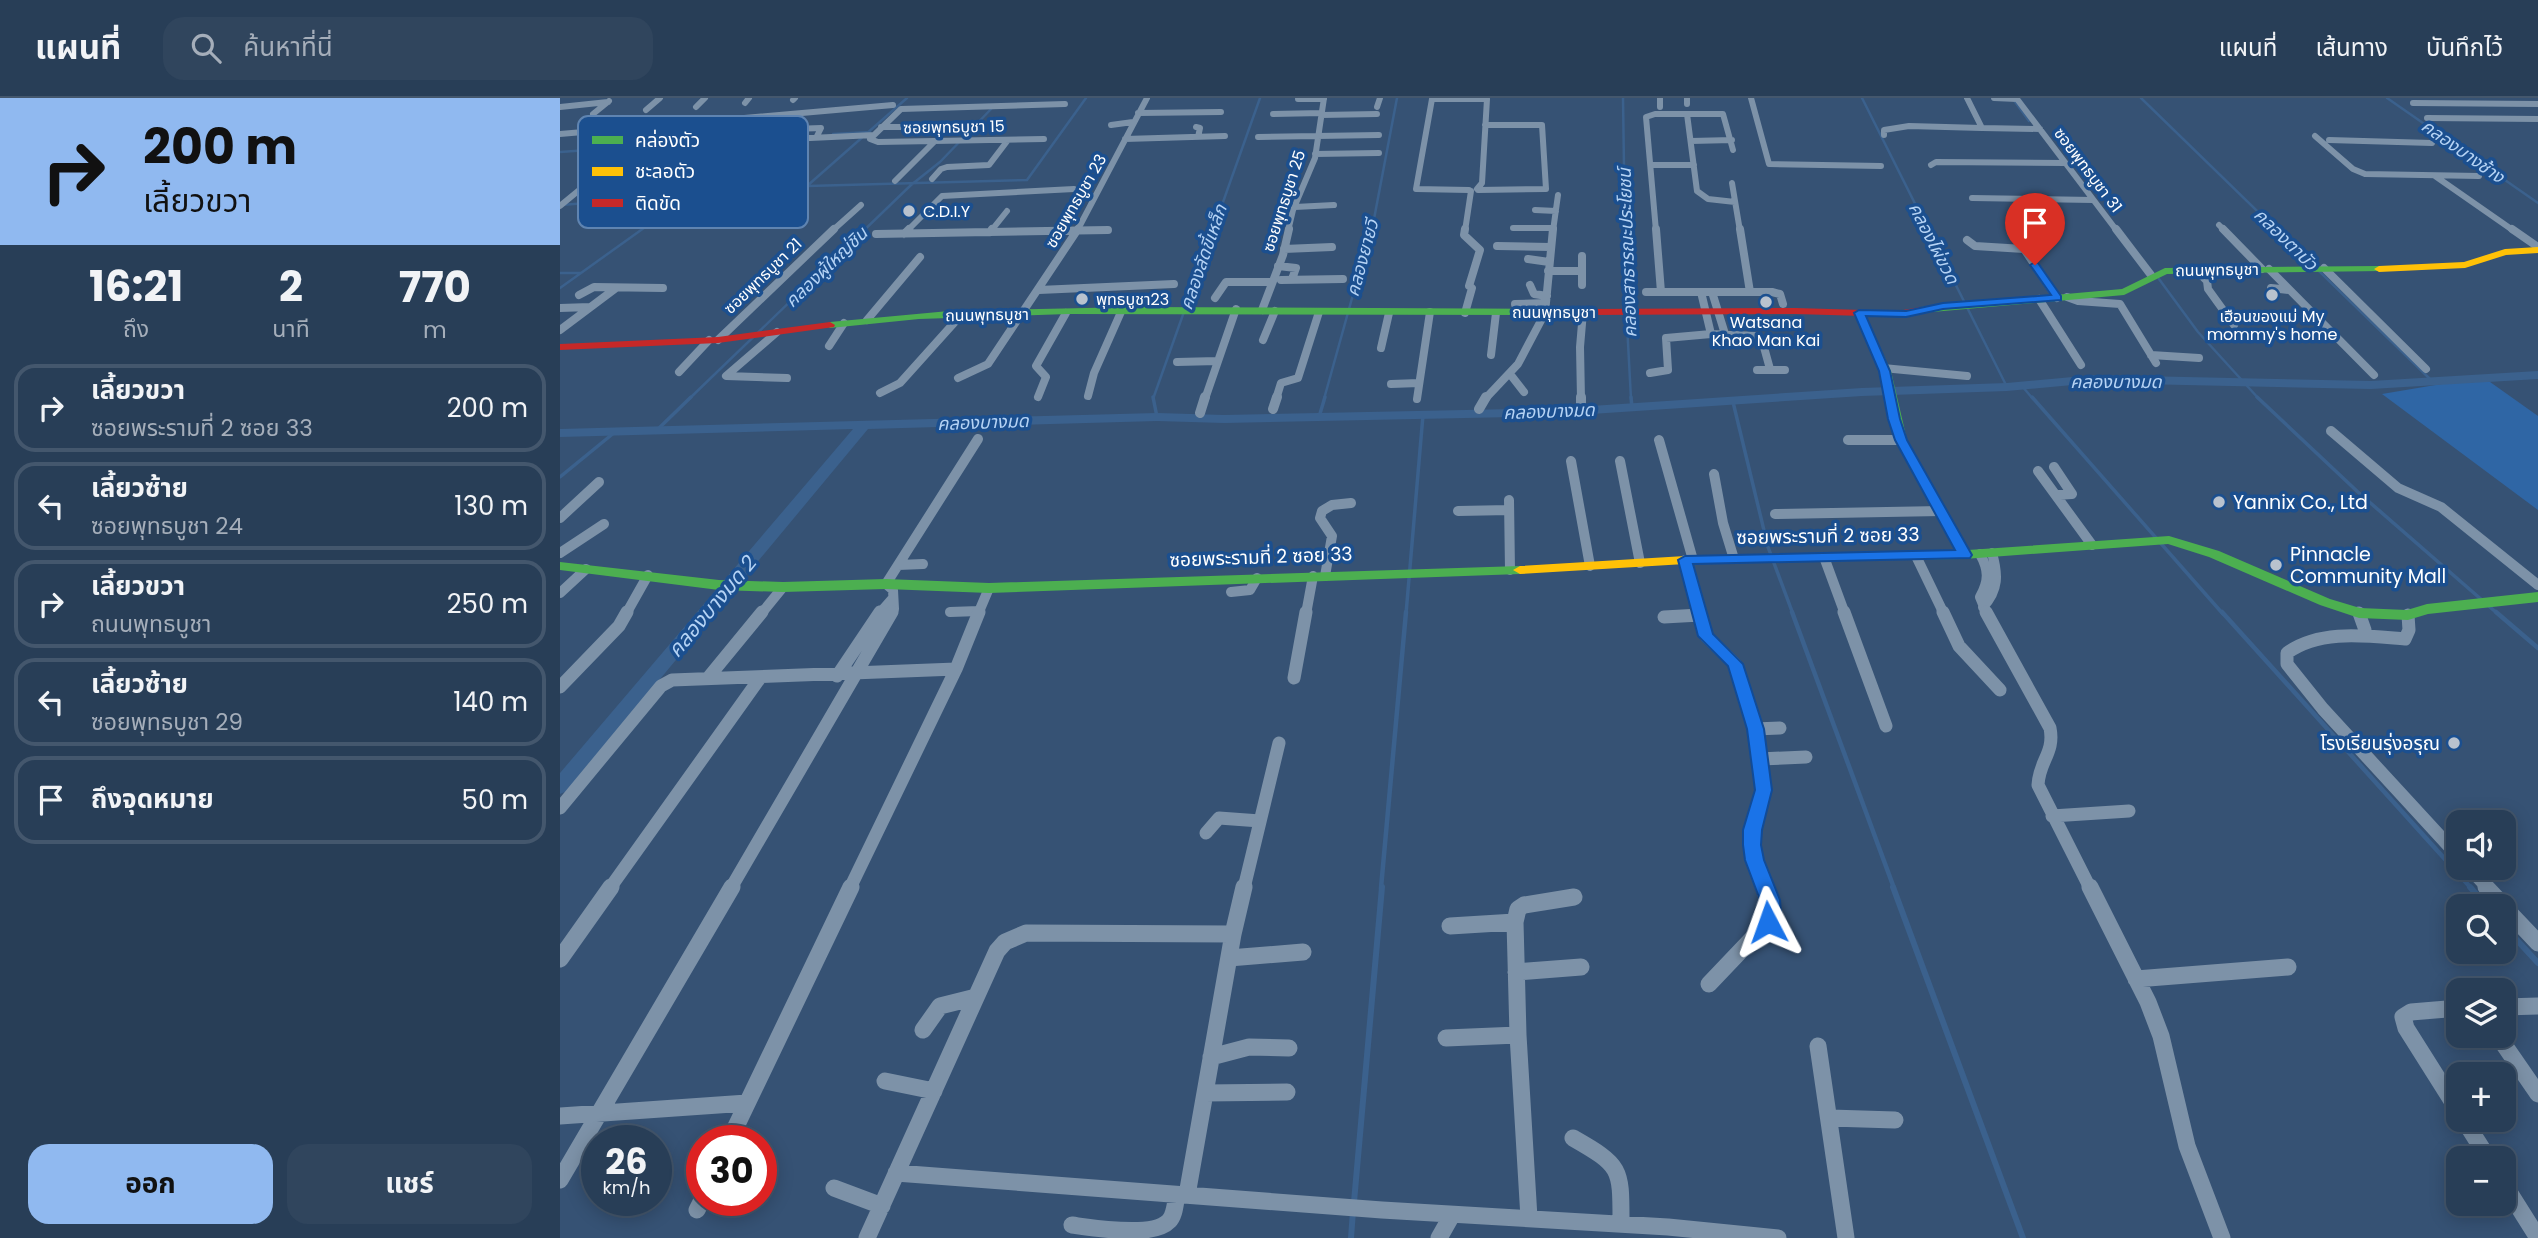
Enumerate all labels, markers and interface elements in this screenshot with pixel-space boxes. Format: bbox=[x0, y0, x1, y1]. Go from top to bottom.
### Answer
search box bbox=[163, 17, 653, 80]
text: แผนที่ bbox=[35, 24, 121, 71]
icon: search bbox=[187, 29, 225, 67]
text: ค้นหาที่นี่ bbox=[243, 29, 333, 65]
text: แผนที่ bbox=[2219, 31, 2277, 64]
text: เส้นทาง bbox=[2315, 31, 2388, 64]
text: บันทึกไว้ bbox=[2426, 31, 2503, 64]
text: 200 m bbox=[143, 113, 297, 181]
water label: คลองบางช้าง bbox=[2416, 113, 2511, 190]
street label: ซอยพุทธบูชา 15 bbox=[903, 115, 1005, 139]
legend bbox=[578, 116, 808, 228]
street label: ซอยพุทธบูชา 31 bbox=[2048, 123, 2128, 217]
icon: right bbox=[28, 126, 119, 217]
text: คล่องตัว bbox=[635, 127, 700, 154]
street label: ซอยพุทธบูชา 25 bbox=[1257, 147, 1311, 255]
street label: ซอยพุทธบูชา 23 bbox=[1040, 150, 1112, 252]
text: ชะลอตัว bbox=[635, 158, 695, 185]
water label: คลองสาธารณะประโยชน์ bbox=[1611, 165, 1642, 338]
text: เลี้ยวขวา bbox=[143, 178, 251, 223]
text: ติดขัด bbox=[635, 190, 681, 217]
pin bbox=[2005, 193, 2065, 265]
water label: คลองไผ่ขวด bbox=[1903, 198, 1966, 289]
place label: C.D.I.Y bbox=[923, 200, 971, 223]
water label: คลองลัดขี้เหล็ก bbox=[1173, 200, 1233, 313]
water label: คลองตาบัว bbox=[2249, 202, 2324, 277]
marker: C.D.I.Y bbox=[901, 203, 917, 219]
icon: arrive bbox=[2016, 204, 2054, 242]
water label: คลองยายวี bbox=[1340, 215, 1385, 299]
water label: คลองผู้ใหญ่ชิน bbox=[779, 221, 874, 313]
street label: ซอยพุทธบูชา 21 bbox=[719, 233, 807, 319]
text: 16:21 bbox=[89, 257, 183, 316]
text: 2 bbox=[279, 257, 303, 316]
text: 770 bbox=[399, 258, 471, 317]
street label: ถนนพุทธบูชา bbox=[2175, 258, 2259, 282]
marker: เฮือนของแม่ My mommy's home bbox=[2264, 287, 2280, 303]
place label: พุทธบูชา23 bbox=[1096, 288, 1169, 311]
marker: พุทธบูชา23 bbox=[1074, 291, 1090, 307]
marker: Watsana Khao Man Kai bbox=[1758, 294, 1774, 310]
street label: ถนนพุทธบูชา bbox=[1512, 301, 1596, 324]
street label: ถนนพุทธบูชา bbox=[945, 303, 1029, 327]
place label: เฮือนของแม่ My mommy's home bbox=[2207, 305, 2337, 346]
place label: Watsana Khao Man Kai bbox=[1712, 311, 1820, 352]
text: ถึง bbox=[123, 313, 149, 345]
text: นาที bbox=[272, 313, 310, 345]
text: m bbox=[423, 314, 447, 346]
water label: คลองบางมด bbox=[2070, 369, 2163, 394]
text: เลี้ยวขวา bbox=[91, 372, 185, 408]
icon: right bbox=[32, 389, 70, 427]
text: 200 m bbox=[447, 390, 528, 426]
water label: คลองบางมด bbox=[1503, 397, 1596, 425]
water label: คลองบางมด bbox=[937, 408, 1030, 436]
text: ซอยพระรามที่ 2 ซอย 33 bbox=[91, 412, 313, 444]
text: เลี้ยวซ้าย bbox=[91, 470, 188, 506]
icon: left bbox=[32, 487, 70, 525]
text: 130 m bbox=[454, 488, 528, 524]
place label: Yannix Co., Ltd bbox=[2233, 489, 2368, 516]
marker: Yannix Co., Ltd bbox=[2211, 494, 2227, 510]
text: ซอยพุทธบูชา 24 bbox=[91, 510, 243, 542]
street label: ซอยพระรามที่ 2 ซอย 33 bbox=[1736, 521, 1920, 551]
street label: ซอยพระรามที่ 2 ซอย 33 bbox=[1169, 540, 1353, 574]
place label: Pinnacle Community Mall bbox=[2290, 541, 2446, 590]
water label: คลองบางมด 2 bbox=[661, 549, 763, 663]
marker: Pinnacle Community Mall bbox=[2268, 557, 2284, 573]
text: เลี้ยวขวา bbox=[91, 568, 185, 604]
icon: right bbox=[32, 585, 70, 623]
text: 250 m bbox=[447, 586, 528, 622]
text: ถนนพุทธบูชา bbox=[91, 608, 211, 640]
text: เลี้ยวซ้าย bbox=[91, 666, 188, 702]
icon: left bbox=[32, 683, 70, 721]
text: 140 m bbox=[453, 684, 528, 720]
text: ซอยพุทธบูชา 29 bbox=[91, 706, 243, 738]
place label: โรงเรียนรุ่งอรุณ bbox=[2320, 730, 2440, 757]
marker: โรงเรียนรุ่งอรุณ bbox=[2446, 735, 2462, 751]
icon: arrive bbox=[32, 781, 70, 819]
text: ถึงจุดหมาย bbox=[91, 781, 214, 817]
text: 50 m bbox=[462, 782, 528, 818]
map controls bbox=[2446, 810, 2516, 1216]
button: sound bbox=[2446, 810, 2516, 880]
position arrow bbox=[1731, 885, 1805, 959]
button: search bbox=[2446, 894, 2516, 964]
button: layers bbox=[2446, 978, 2516, 1048]
button: + bbox=[2446, 1062, 2516, 1132]
speed limit sign: 30 bbox=[686, 1125, 777, 1216]
text: 26 bbox=[605, 1137, 648, 1186]
button: ออก bbox=[28, 1144, 273, 1224]
button: แชร์ bbox=[287, 1144, 532, 1224]
button: − bbox=[2446, 1146, 2516, 1216]
text: km/h bbox=[603, 1175, 650, 1200]

